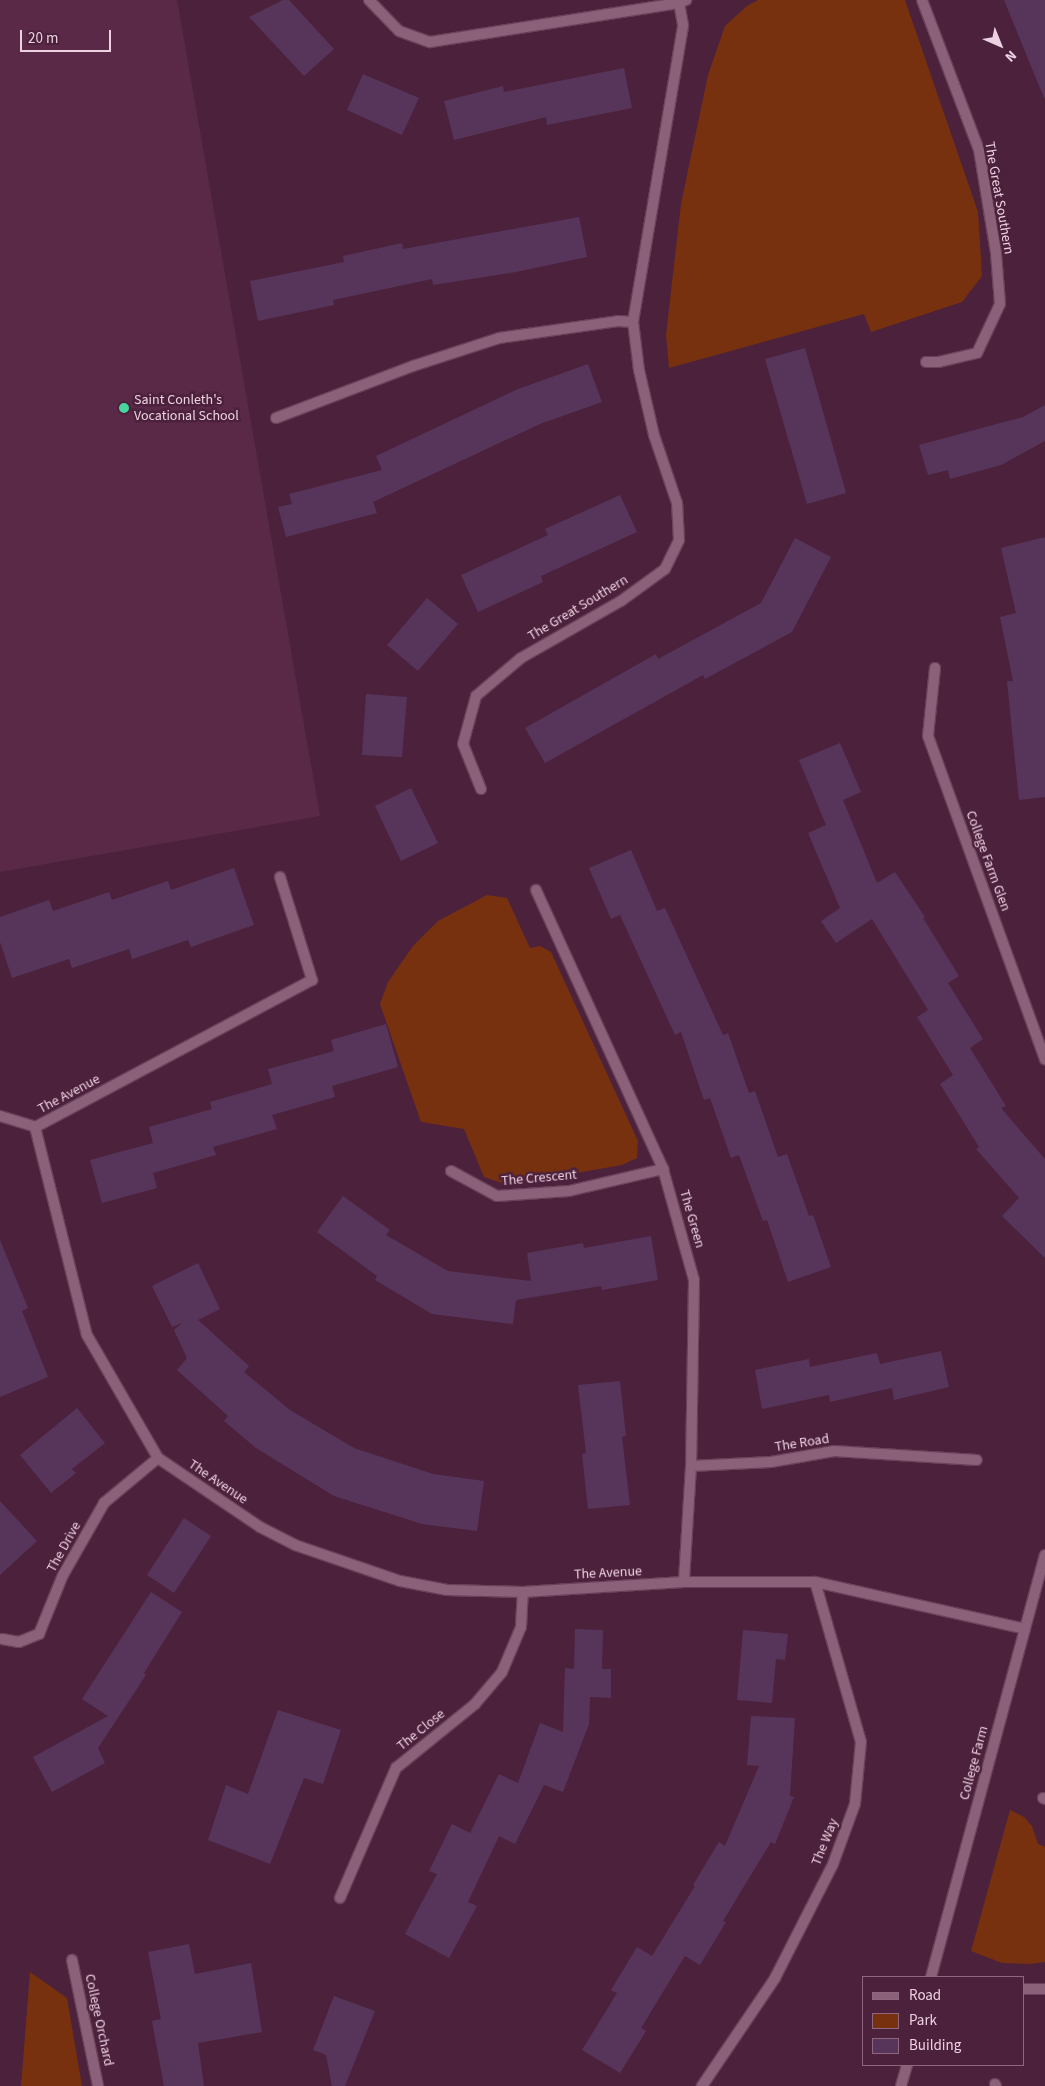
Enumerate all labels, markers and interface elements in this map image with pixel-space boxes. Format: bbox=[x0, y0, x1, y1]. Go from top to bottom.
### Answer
scale bar bbox=[22, 20, 114, 52]
north arrow bbox=[975, 20, 1025, 70]
text: 20 m bbox=[28, 28, 58, 49]
text: N bbox=[1000, 45, 1021, 66]
street label: The Great Southern bbox=[981, 140, 1017, 256]
place label: Saint Conleth's Vocational School bbox=[134, 392, 239, 424]
marker: Saint Conleth's Vocational School bbox=[118, 402, 130, 414]
street label: The Great Southern bbox=[525, 571, 631, 645]
street label: College Farm Glen bbox=[962, 808, 1014, 914]
street label: The Avenue bbox=[35, 1071, 103, 1117]
street label: The Crescent bbox=[501, 1166, 577, 1190]
street label: The Green bbox=[676, 1188, 708, 1250]
street label: The Road bbox=[774, 1430, 830, 1456]
street label: The Avenue bbox=[185, 1456, 251, 1508]
street label: The Drive bbox=[43, 1519, 85, 1575]
street label: The Avenue bbox=[574, 1563, 642, 1583]
street label: The Close bbox=[394, 1706, 448, 1754]
street label: College Farm bbox=[956, 1724, 992, 1802]
street label: The Way bbox=[808, 1816, 842, 1868]
street label: College Orchard bbox=[81, 1972, 117, 2068]
legend bbox=[862, 1976, 1025, 2066]
text: Road bbox=[909, 1985, 941, 2006]
text: Park bbox=[909, 2010, 937, 2031]
text: Building bbox=[909, 2035, 961, 2056]

